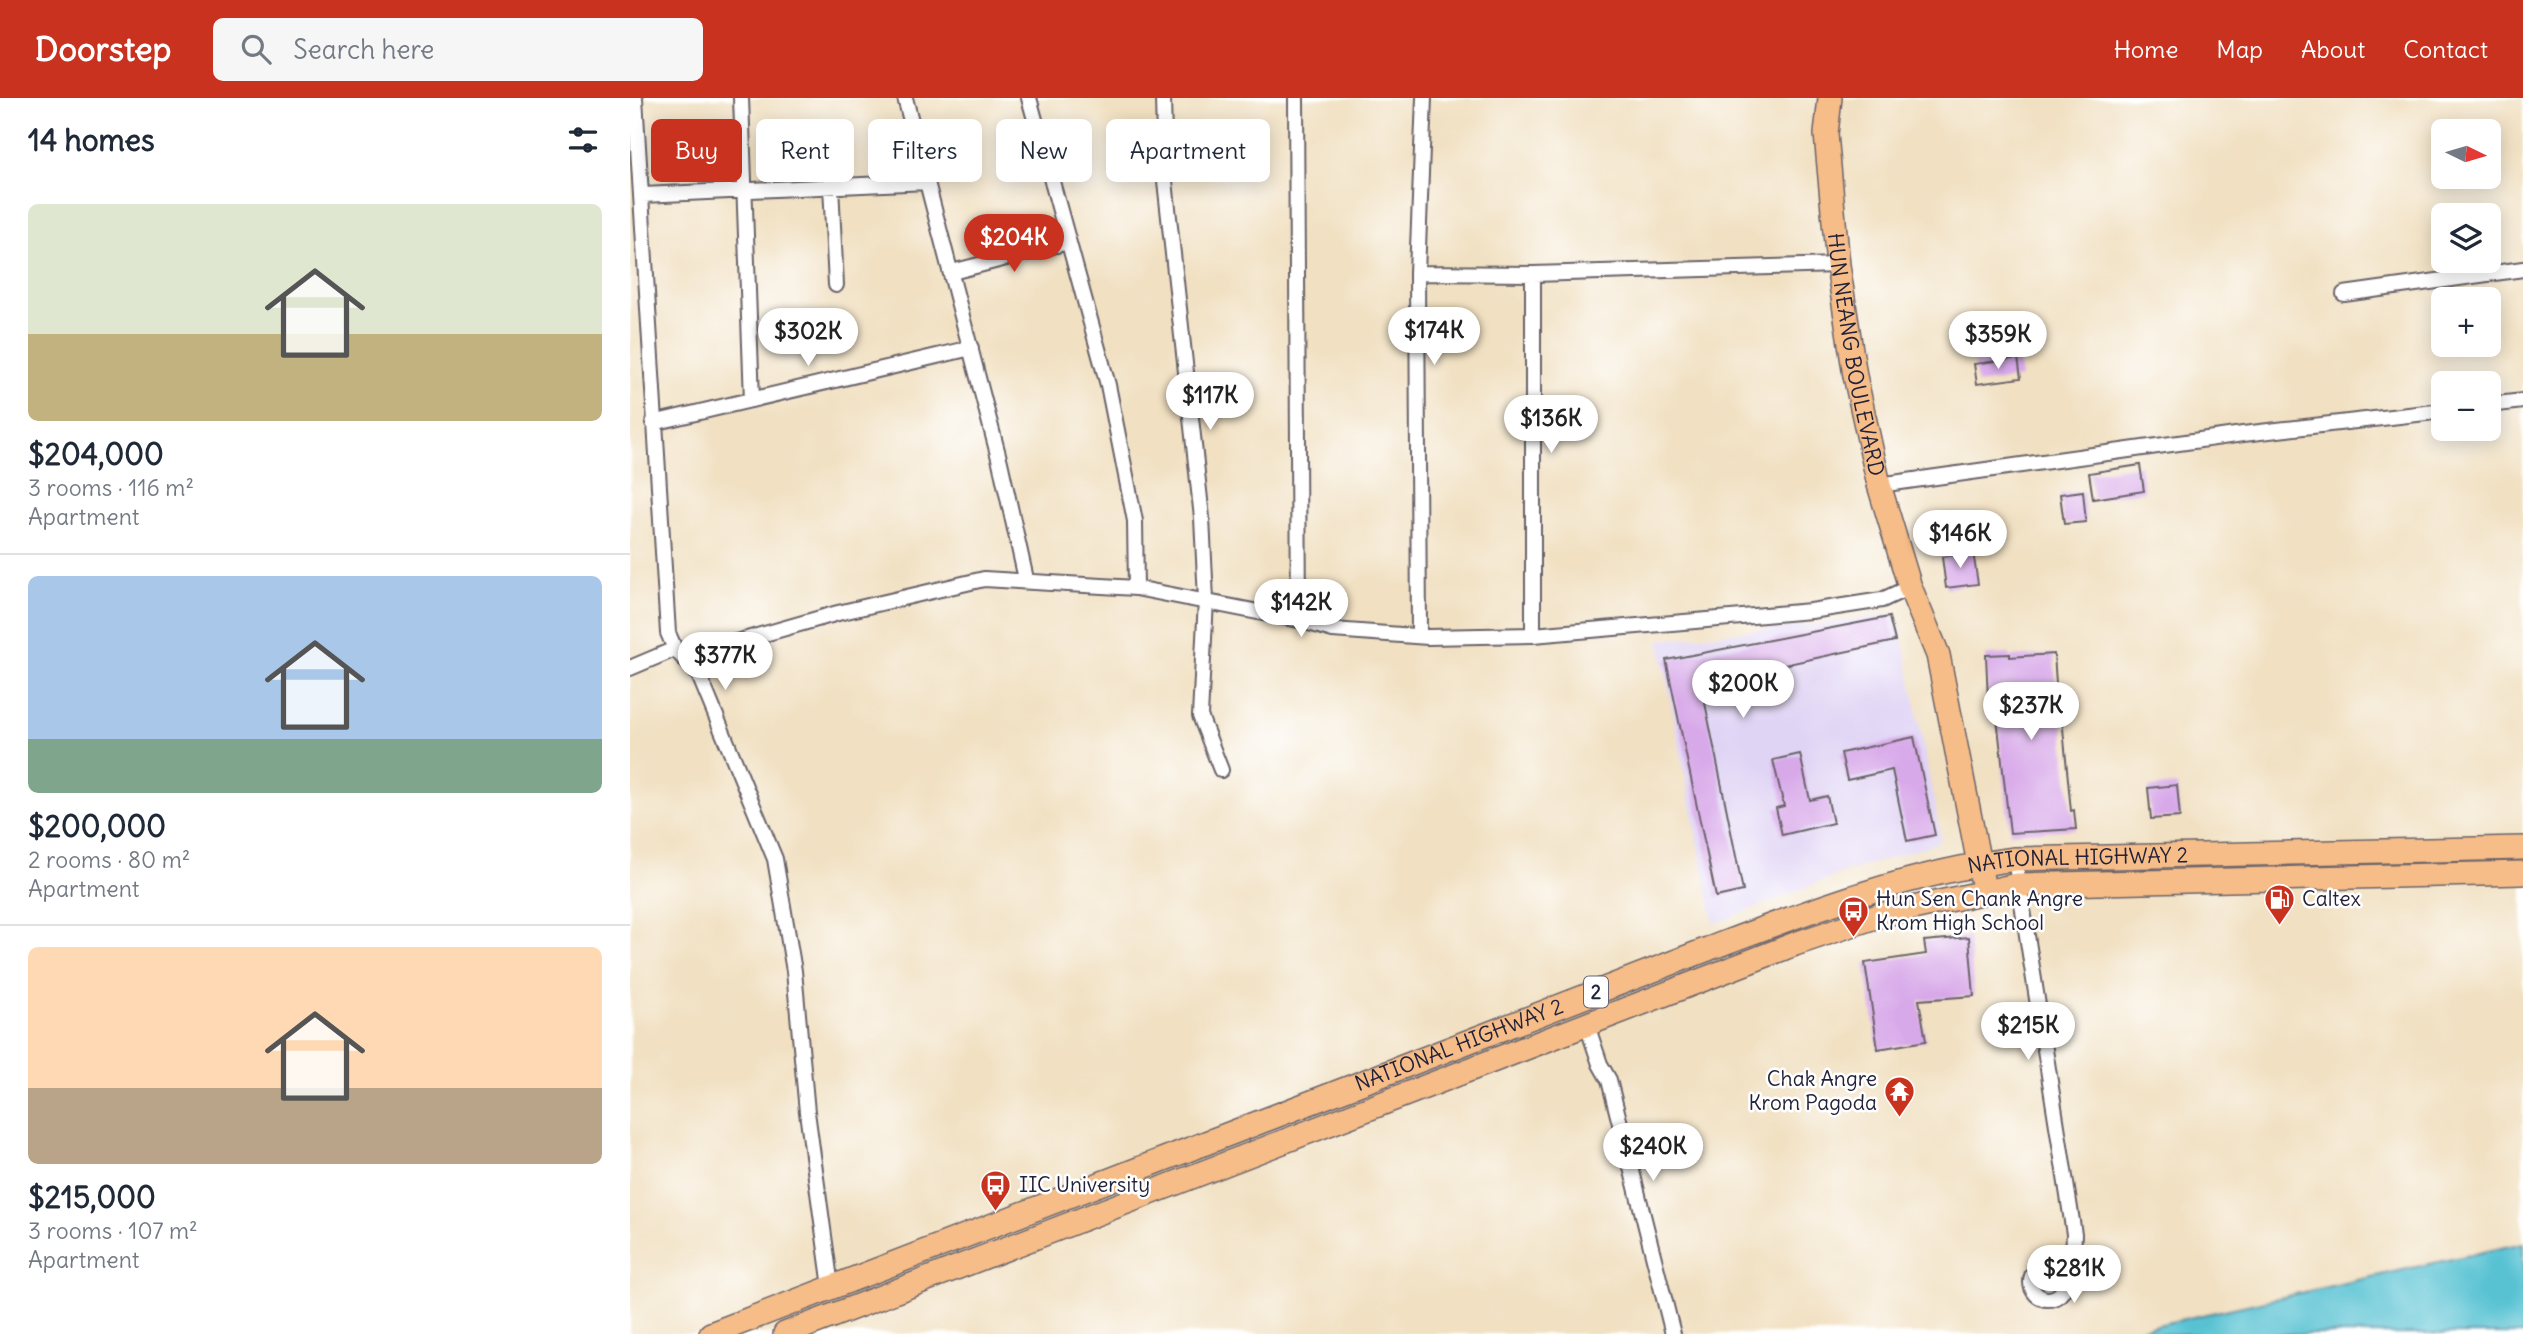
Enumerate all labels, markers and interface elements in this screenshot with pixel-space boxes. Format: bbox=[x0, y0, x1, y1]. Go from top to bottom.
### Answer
search box bbox=[213, 18, 703, 81]
text: Doorstep bbox=[35, 28, 171, 70]
icon: search bbox=[237, 30, 275, 68]
text: Search here bbox=[293, 33, 434, 66]
text: Home bbox=[2114, 34, 2178, 64]
text: Map bbox=[2216, 34, 2263, 64]
text: About bbox=[2301, 34, 2365, 64]
text: Contact bbox=[2403, 34, 2488, 64]
chip: Buy bbox=[651, 119, 742, 182]
chip: Rent bbox=[756, 119, 854, 182]
chip: Filters bbox=[868, 119, 982, 182]
chip: New bbox=[996, 119, 1092, 182]
chip: Apartment bbox=[1106, 119, 1270, 182]
north arrow bbox=[2431, 119, 2501, 189]
map controls bbox=[2431, 119, 2501, 441]
text: 14 homes bbox=[28, 121, 155, 159]
icon: filters bbox=[564, 121, 602, 159]
button: layers bbox=[2431, 203, 2501, 273]
pin: $204K bbox=[965, 214, 1063, 274]
text: $204K bbox=[980, 222, 1048, 251]
street label: HUN NEANG BOULEVARD bbox=[1822, 232, 1891, 479]
icon: home bbox=[252, 250, 378, 376]
button: + bbox=[2431, 287, 2501, 357]
pin: $302K bbox=[759, 308, 857, 368]
pin: $174K bbox=[1385, 308, 1483, 367]
pin: $359K bbox=[1949, 312, 2047, 371]
text: $174K bbox=[1404, 315, 1464, 344]
text: $302K bbox=[774, 316, 842, 345]
text: $359K bbox=[1965, 319, 2031, 348]
button: − bbox=[2431, 371, 2501, 441]
pin: $117K bbox=[1161, 372, 1259, 432]
text: $117K bbox=[1182, 380, 1238, 409]
pin: $136K bbox=[1502, 396, 1600, 455]
text: $136K bbox=[1520, 403, 1582, 432]
text: $204,000 bbox=[28, 435, 164, 473]
text: 3 rooms · 116 m² bbox=[28, 473, 194, 502]
text: Apartment bbox=[28, 502, 140, 531]
pin: $146K bbox=[1911, 510, 2009, 570]
text: $146K bbox=[1929, 518, 1991, 547]
pin: $142K bbox=[1252, 580, 1350, 639]
text: $142K bbox=[1270, 587, 1332, 616]
icon: home bbox=[252, 622, 378, 748]
pin: $377K bbox=[676, 632, 774, 692]
text: $377K bbox=[694, 640, 756, 669]
pin: $200K bbox=[1694, 660, 1792, 720]
text: $200K bbox=[1708, 668, 1778, 697]
pin: $237K bbox=[1982, 682, 2080, 742]
text: $237K bbox=[1999, 690, 2063, 719]
text: $200,000 bbox=[28, 807, 166, 845]
street label: NATIONAL HIGHWAY 2 bbox=[1965, 841, 2188, 879]
text: 2 rooms · 80 m² bbox=[28, 845, 190, 874]
text: Apartment bbox=[28, 874, 140, 903]
fuel station icon: Caltex bbox=[2262, 882, 2296, 926]
place label: Hun Sen Chank Angre Krom High School bbox=[1876, 885, 2083, 936]
place label: Caltex bbox=[2302, 885, 2361, 912]
bus stop icon: Hun Sen Chank Angre Krom High School bbox=[1836, 894, 1870, 938]
road number: 2 bbox=[1584, 976, 1608, 1007]
street label: NATIONAL HIGHWAY 2 bbox=[1351, 992, 1567, 1097]
icon: home bbox=[252, 993, 378, 1119]
pin: $215K bbox=[1979, 1002, 2077, 1062]
text: $215K bbox=[1997, 1010, 2059, 1039]
place label: Chak Angre Krom Pagoda bbox=[1749, 1065, 1877, 1116]
temple icon: Chak Angre Krom Pagoda bbox=[1883, 1074, 1917, 1118]
pin: $240K bbox=[1604, 1124, 1702, 1183]
text: $240K bbox=[1619, 1131, 1687, 1160]
bus stop icon: IIC University bbox=[979, 1168, 1013, 1212]
place label: IIC University bbox=[1019, 1171, 1150, 1198]
text: $215,000 bbox=[28, 1178, 156, 1216]
text: 3 rooms · 107 m² bbox=[28, 1216, 198, 1245]
text: Apartment bbox=[28, 1245, 140, 1274]
pin: $281K bbox=[2025, 1246, 2123, 1305]
text: $281K bbox=[2043, 1253, 2105, 1282]

